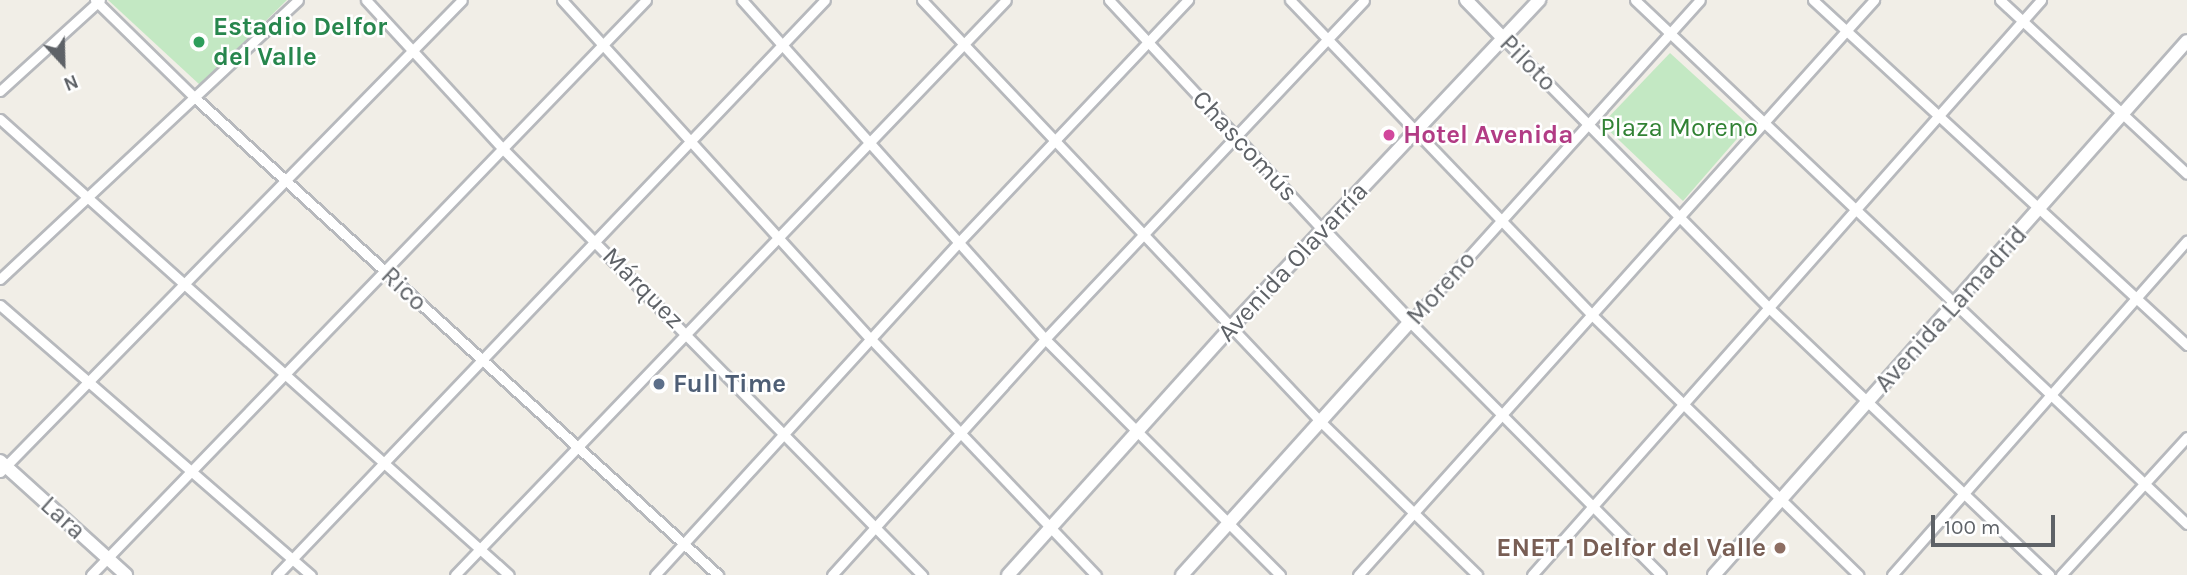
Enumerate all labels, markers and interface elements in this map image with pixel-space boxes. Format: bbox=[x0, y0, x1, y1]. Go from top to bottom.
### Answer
place label: Estadio Delfor del Valle bbox=[213, 11, 387, 72]
north arrow bbox=[28, 28, 98, 98]
street label: Piloto bbox=[1493, 28, 1563, 98]
marker: Estadio Delfor del Valle bbox=[191, 34, 207, 50]
text: N bbox=[60, 70, 81, 95]
street label: Chascomús bbox=[1186, 84, 1304, 208]
park label: Plaza Moreno bbox=[1600, 112, 1758, 144]
place label: Hotel Avenida bbox=[1403, 119, 1574, 151]
marker: Hotel Avenida bbox=[1381, 127, 1397, 143]
street label: Avenida Olavarría bbox=[1211, 176, 1375, 348]
street label: Avenida Lamadrid bbox=[1868, 219, 2034, 399]
street label: Márquez bbox=[596, 241, 690, 335]
street label: Moreno bbox=[1400, 245, 1482, 331]
street label: Rico bbox=[375, 260, 433, 318]
place label: Full Time bbox=[673, 368, 786, 400]
marker: Full Time bbox=[651, 376, 667, 392]
street label: Lara bbox=[34, 490, 92, 546]
scale bar bbox=[1935, 502, 2059, 546]
text: 100 m bbox=[1944, 515, 2001, 539]
place label: ENET 1 Delfor del Valle bbox=[1496, 532, 1766, 564]
marker: ENET 1 Delfor del Valle bbox=[1772, 540, 1788, 556]

